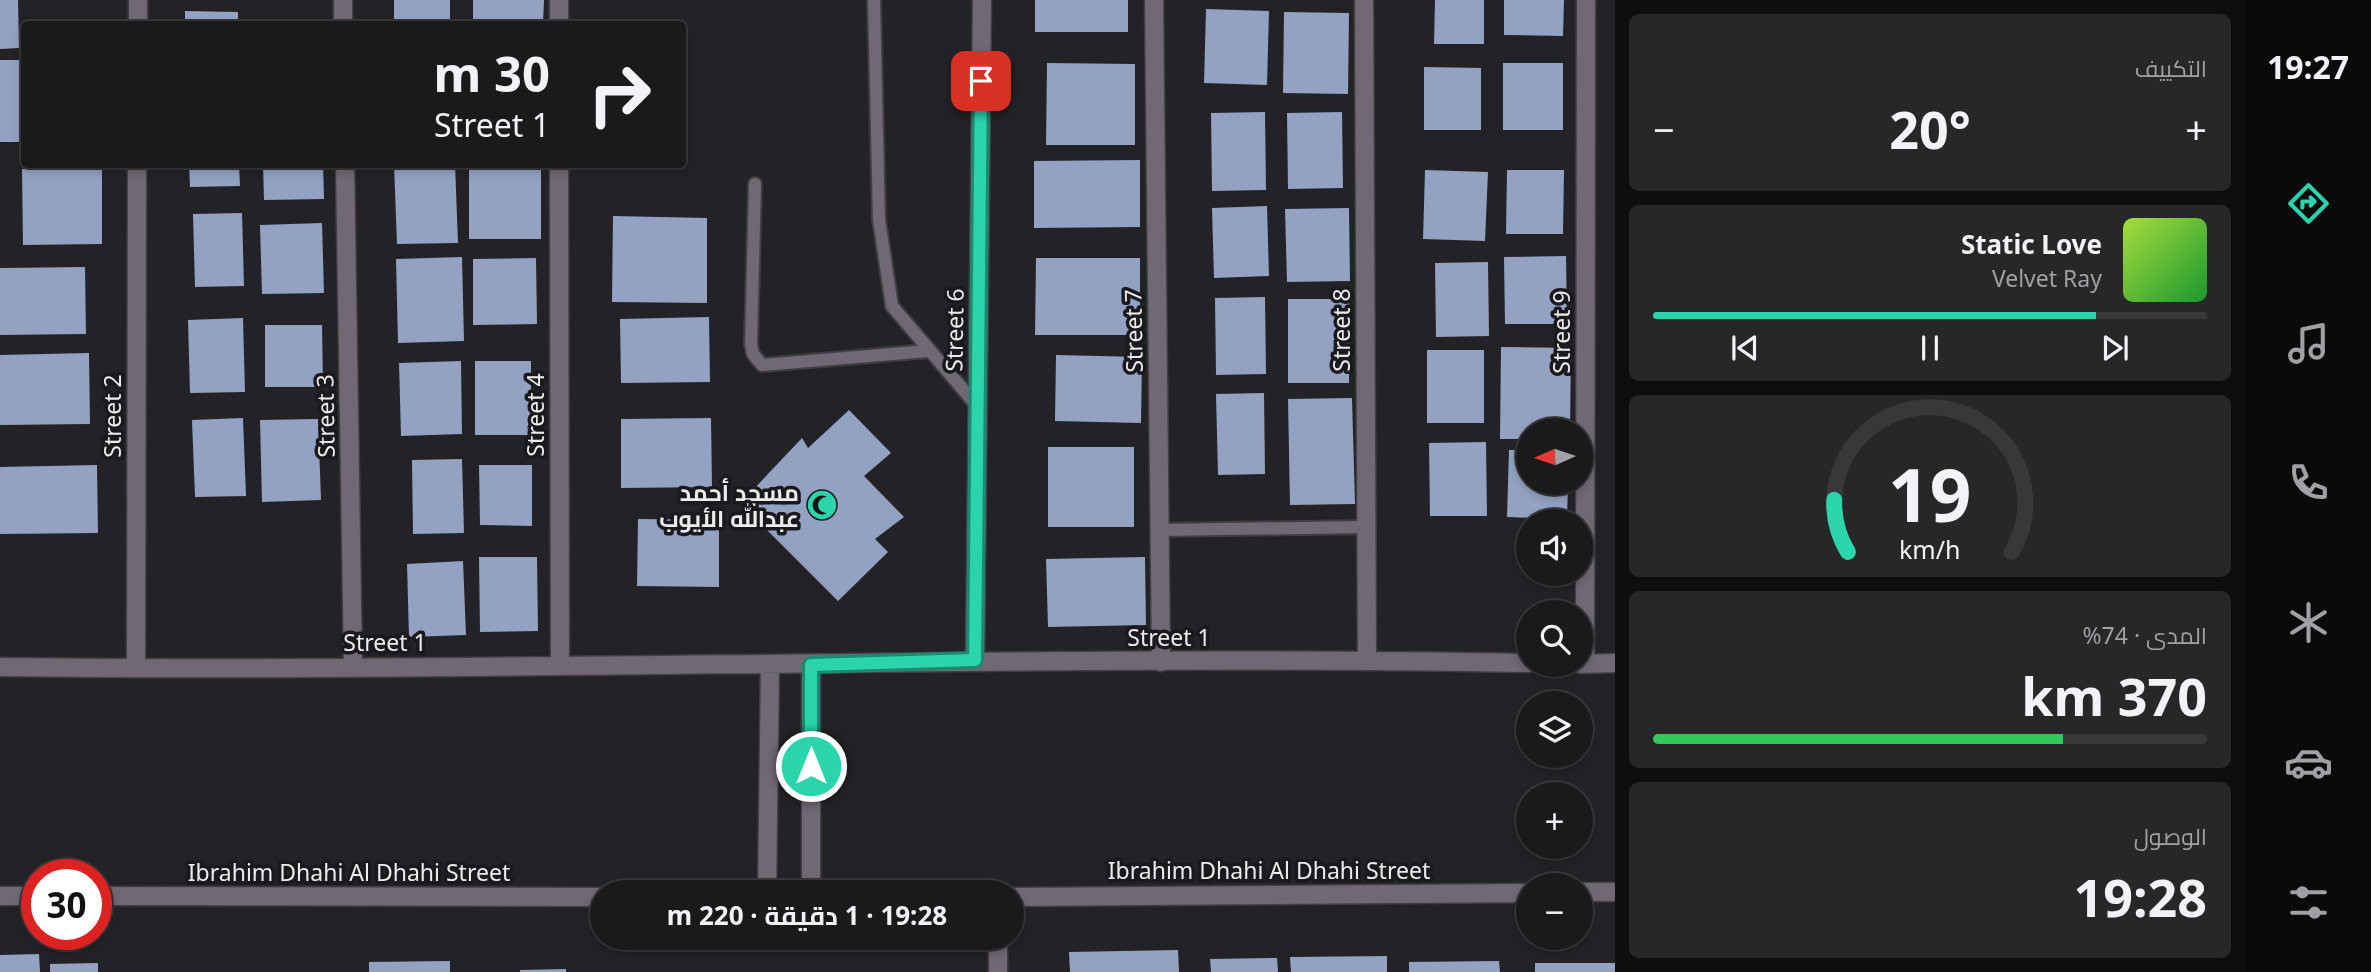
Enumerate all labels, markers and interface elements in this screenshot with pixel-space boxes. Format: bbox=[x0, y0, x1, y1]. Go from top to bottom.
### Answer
text: 30 m bbox=[433, 40, 550, 106]
text: 19:27 bbox=[2267, 45, 2349, 88]
icon: right bbox=[574, 49, 665, 140]
pin bbox=[951, 51, 1011, 111]
text: التكييف bbox=[2135, 52, 2207, 84]
icon: arrive bbox=[962, 62, 1000, 100]
text: 20° bbox=[1889, 93, 1971, 164]
text: Street 1 bbox=[434, 103, 550, 146]
text: − bbox=[1653, 103, 1675, 155]
text: + bbox=[2185, 103, 2207, 155]
icon: directions bbox=[2284, 179, 2333, 228]
text: Static Love bbox=[1961, 226, 2102, 262]
text: Velvet Ray bbox=[1992, 262, 2102, 294]
street label: Street 6 bbox=[937, 288, 971, 372]
street label: Street 8 bbox=[1325, 288, 1357, 372]
street label: Street 7 bbox=[1116, 289, 1150, 373]
street label: Street 9 bbox=[1545, 290, 1577, 374]
icon: music bbox=[2284, 319, 2333, 368]
icon: previous bbox=[1726, 329, 1764, 367]
icon: pause bbox=[1911, 329, 1949, 367]
icon: next bbox=[2096, 329, 2134, 367]
street label: Street 4 bbox=[519, 373, 551, 457]
street label: Street 2 bbox=[96, 374, 128, 458]
street label: Street 3 bbox=[308, 374, 342, 458]
north arrow bbox=[1516, 418, 1592, 495]
map controls bbox=[1516, 418, 1593, 950]
text: 19 bbox=[1888, 444, 1972, 543]
icon: phone bbox=[2284, 458, 2333, 507]
place label: مسجد أحمد عبدالله الأيوب bbox=[659, 476, 799, 534]
mosque icon: مسجد أحمد عبدالله الأيوب bbox=[805, 488, 839, 522]
button: sound bbox=[1516, 509, 1593, 586]
text: km/h bbox=[1899, 532, 1961, 566]
icon: climate bbox=[2284, 598, 2333, 647]
button: search bbox=[1516, 600, 1593, 677]
text: المدى · 74% bbox=[2082, 619, 2207, 651]
street label: Street 1 bbox=[1127, 621, 1211, 653]
street label: Street 1 bbox=[343, 626, 427, 658]
text: 370 km bbox=[2021, 660, 2207, 731]
button: layers bbox=[1516, 691, 1593, 768]
position arrow bbox=[774, 729, 848, 803]
icon: car bbox=[2284, 738, 2333, 787]
button: + bbox=[1516, 782, 1593, 859]
text: الوصول bbox=[2134, 820, 2207, 852]
street label: Ibrahim Dhahi Al Dhahi Street bbox=[1108, 854, 1430, 886]
street label: Ibrahim Dhahi Al Dhahi Street bbox=[188, 856, 510, 888]
speed limit sign: 30 bbox=[21, 859, 112, 950]
text: 19:28 bbox=[2073, 861, 2207, 932]
button: − bbox=[1516, 873, 1593, 950]
icon: filters bbox=[2284, 878, 2333, 927]
text: 19:28 · 1 دقيقة · 220 m bbox=[667, 897, 947, 933]

